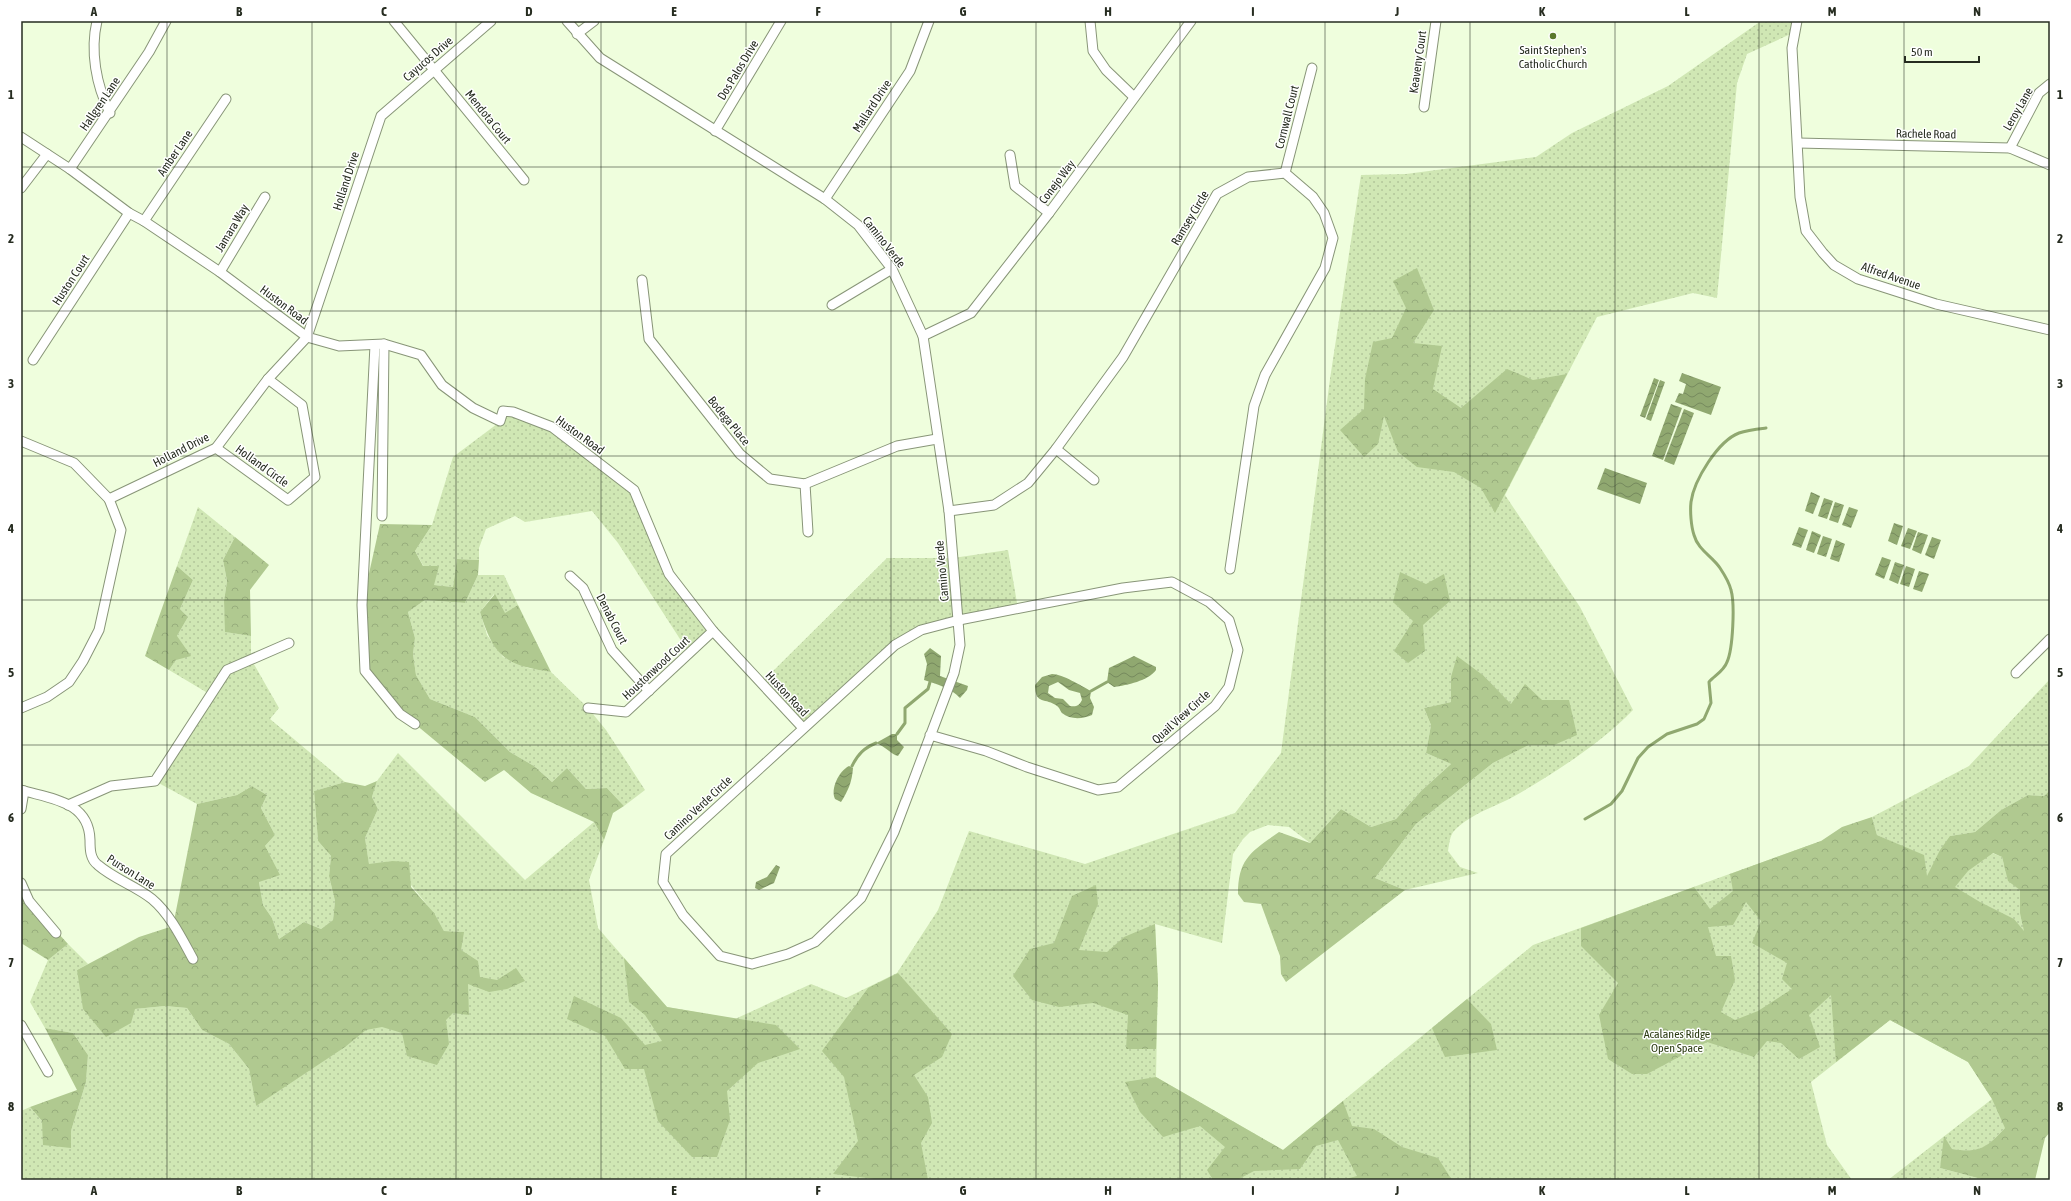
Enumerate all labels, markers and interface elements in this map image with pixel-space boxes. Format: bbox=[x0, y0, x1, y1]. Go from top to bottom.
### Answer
text: A bbox=[90, 4, 98, 19]
text: B bbox=[236, 4, 243, 19]
text: C bbox=[381, 4, 387, 19]
text: D bbox=[525, 4, 533, 19]
text: E bbox=[671, 4, 677, 19]
text: F bbox=[815, 4, 821, 19]
text: G bbox=[960, 4, 967, 19]
text: H bbox=[1104, 4, 1112, 19]
text: I bbox=[1251, 4, 1255, 19]
text: J bbox=[1394, 4, 1399, 19]
text: K bbox=[1539, 4, 1546, 19]
text: L bbox=[1684, 4, 1690, 19]
text: M bbox=[1828, 4, 1837, 19]
text: N bbox=[1973, 4, 1981, 19]
street label: Keaveny Court bbox=[1407, 29, 1429, 94]
marker: Saint Stephen's Catholic Church bbox=[1548, 31, 1558, 41]
street label: Cayucos Drive bbox=[400, 34, 456, 84]
street label: Dos Palos Drive bbox=[715, 38, 761, 102]
scale bar bbox=[1905, 38, 1979, 64]
place label: Saint Stephen's Catholic Church bbox=[1519, 43, 1587, 71]
text: 50 m bbox=[1911, 45, 1933, 59]
street label: Hallgren Lane bbox=[77, 74, 123, 134]
street label: Mallard Drive bbox=[850, 77, 894, 135]
street label: Cornwall Court bbox=[1272, 83, 1302, 150]
street label: Leroy Lane bbox=[2000, 85, 2036, 133]
text: 1 bbox=[8, 87, 14, 102]
street label: Mendota Court bbox=[462, 87, 514, 147]
text: 1 bbox=[2057, 87, 2063, 102]
street label: Rachele Road bbox=[1896, 126, 1956, 142]
street label: Amber Lane bbox=[155, 127, 195, 179]
street label: Holland Drive bbox=[330, 150, 362, 212]
street label: Conejo Way bbox=[1036, 157, 1078, 207]
street label: Ramsey Circle bbox=[1168, 188, 1212, 248]
street label: Jamara Way bbox=[212, 202, 252, 254]
street label: Camino Verde bbox=[860, 214, 908, 270]
text: 2 bbox=[8, 231, 14, 246]
text: 2 bbox=[2057, 231, 2063, 246]
street label: Huston Court bbox=[50, 252, 93, 308]
street label: Alfred Avenue bbox=[1859, 259, 1923, 293]
street label: Huston Road bbox=[257, 282, 311, 328]
text: 3 bbox=[8, 376, 14, 391]
text: 3 bbox=[2057, 376, 2063, 391]
street label: Bodega Place bbox=[705, 394, 753, 448]
street label: Huston Road bbox=[553, 413, 607, 457]
street label: Holland Drive bbox=[151, 430, 211, 470]
street label: Holland Circle bbox=[233, 442, 291, 490]
text: 4 bbox=[7, 521, 14, 536]
text: 4 bbox=[2056, 521, 2063, 536]
street label: Camino Verde bbox=[932, 540, 952, 602]
street label: Denab Court bbox=[593, 591, 631, 647]
street label: Houstonwood Court bbox=[619, 633, 693, 703]
text: 5 bbox=[8, 665, 14, 680]
text: 5 bbox=[2057, 665, 2063, 680]
street label: Huston Road bbox=[763, 669, 811, 719]
street label: Quail View Circle bbox=[1149, 687, 1213, 747]
street label: Camino Verde Circle bbox=[661, 773, 735, 843]
text: 6 bbox=[8, 810, 14, 825]
text: 6 bbox=[2057, 810, 2063, 825]
street label: Purson Lane bbox=[104, 852, 158, 892]
text: 7 bbox=[8, 955, 14, 970]
text: 7 bbox=[2057, 955, 2063, 970]
park label: Acalanes Ridge Open Space bbox=[1644, 1027, 1710, 1055]
text: 8 bbox=[8, 1099, 14, 1114]
text: 8 bbox=[2057, 1099, 2063, 1114]
text: A bbox=[90, 1183, 98, 1198]
text: B bbox=[236, 1183, 243, 1198]
text: C bbox=[381, 1183, 387, 1198]
text: D bbox=[525, 1183, 533, 1198]
text: E bbox=[671, 1183, 677, 1198]
text: F bbox=[815, 1183, 821, 1198]
text: G bbox=[960, 1183, 967, 1198]
text: H bbox=[1104, 1183, 1112, 1198]
text: I bbox=[1251, 1183, 1255, 1198]
text: J bbox=[1394, 1183, 1399, 1198]
text: K bbox=[1539, 1183, 1546, 1198]
text: L bbox=[1684, 1183, 1690, 1198]
text: M bbox=[1828, 1183, 1837, 1198]
text: N bbox=[1973, 1183, 1981, 1198]

